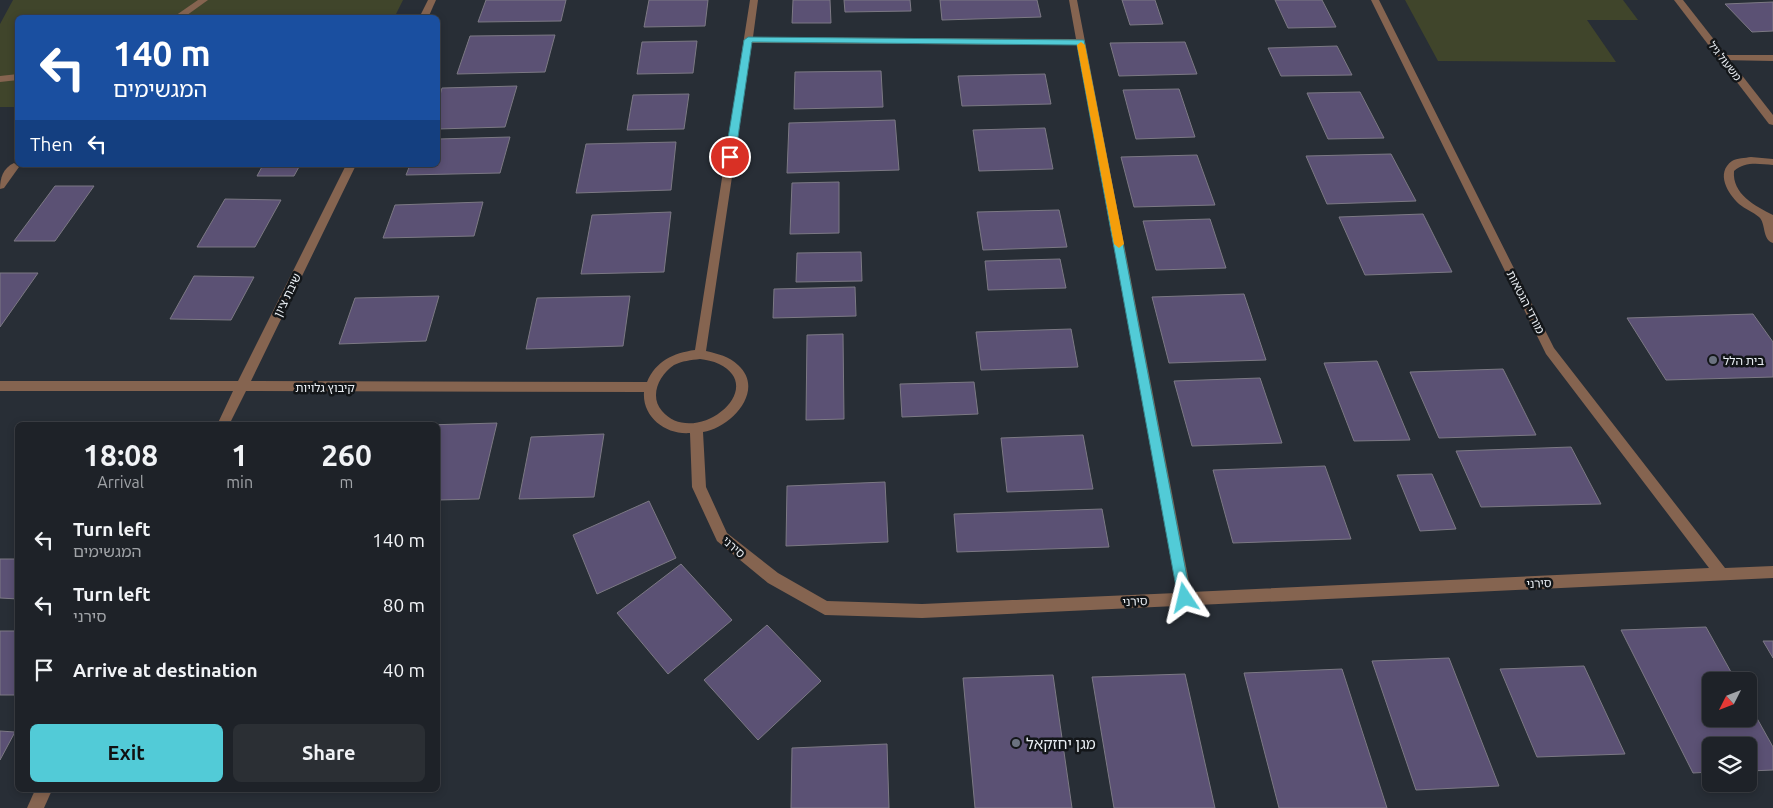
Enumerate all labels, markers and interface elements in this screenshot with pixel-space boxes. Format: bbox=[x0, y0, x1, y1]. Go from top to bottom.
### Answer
text: 140 m bbox=[113, 33, 211, 73]
icon: left bbox=[30, 35, 95, 100]
street label: משעול גיל bbox=[1706, 39, 1744, 83]
text: המגשימים bbox=[113, 76, 207, 101]
icon: left bbox=[83, 130, 111, 158]
text: Then bbox=[30, 133, 73, 155]
pin bbox=[709, 136, 751, 178]
icon: arrive bbox=[716, 143, 744, 171]
street label: מורדי הגטאות bbox=[1504, 268, 1548, 336]
street label: שיבת ציון bbox=[271, 271, 303, 319]
marker: בית הלל bbox=[1707, 354, 1719, 366]
place label: בית הלל bbox=[1723, 354, 1764, 367]
street label: קיבוץ גלויות bbox=[295, 381, 355, 394]
text: 18:08 bbox=[83, 438, 158, 472]
text: 1 bbox=[231, 438, 248, 472]
text: 260 bbox=[321, 438, 372, 472]
text: Arrival bbox=[97, 473, 144, 491]
text: min bbox=[226, 473, 253, 491]
text: m bbox=[340, 473, 353, 491]
text: Turn left bbox=[73, 518, 151, 540]
icon: left bbox=[30, 526, 58, 554]
text: 140 m bbox=[372, 529, 425, 551]
street label: סירני bbox=[720, 534, 748, 560]
text: המגשימים bbox=[73, 542, 142, 560]
position arrow bbox=[1158, 571, 1210, 623]
street label: סירני bbox=[1526, 576, 1552, 590]
text: Turn left bbox=[73, 583, 151, 605]
icon: left bbox=[30, 591, 58, 619]
text: 80 m bbox=[383, 594, 425, 616]
street label: סירני bbox=[1122, 594, 1148, 608]
text: סירני bbox=[73, 607, 107, 625]
icon: arrive bbox=[30, 656, 58, 684]
text: Arrive at destination bbox=[73, 659, 258, 681]
text: 40 m bbox=[383, 659, 425, 681]
north arrow bbox=[1702, 672, 1758, 728]
map controls bbox=[1702, 672, 1757, 792]
button: Exit bbox=[30, 724, 223, 782]
button: Share bbox=[233, 724, 425, 782]
place label: מגן יחזקאל bbox=[1026, 735, 1096, 752]
marker: מגן יחזקאל bbox=[1010, 737, 1022, 749]
button: layers bbox=[1702, 737, 1757, 792]

